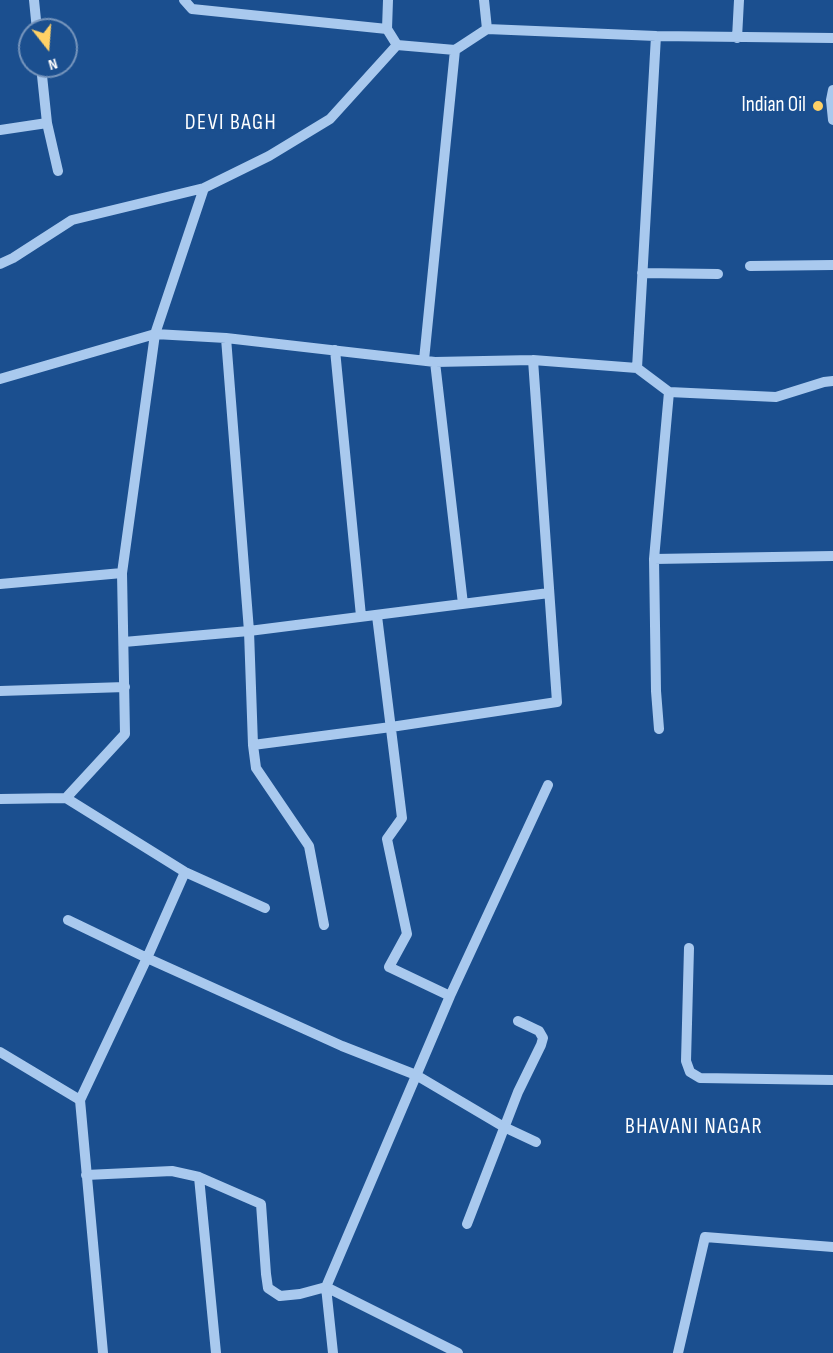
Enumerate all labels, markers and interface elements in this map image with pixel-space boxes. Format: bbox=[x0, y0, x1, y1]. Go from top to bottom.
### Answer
north arrow bbox=[18, 18, 78, 78]
text: N bbox=[46, 53, 60, 74]
place label: Indian Oil bbox=[742, 93, 806, 119]
marker: Indian Oil bbox=[811, 99, 825, 113]
district label: DEVI BAGH bbox=[185, 110, 277, 136]
district label: BHAVANI NAGAR bbox=[625, 1114, 763, 1140]

